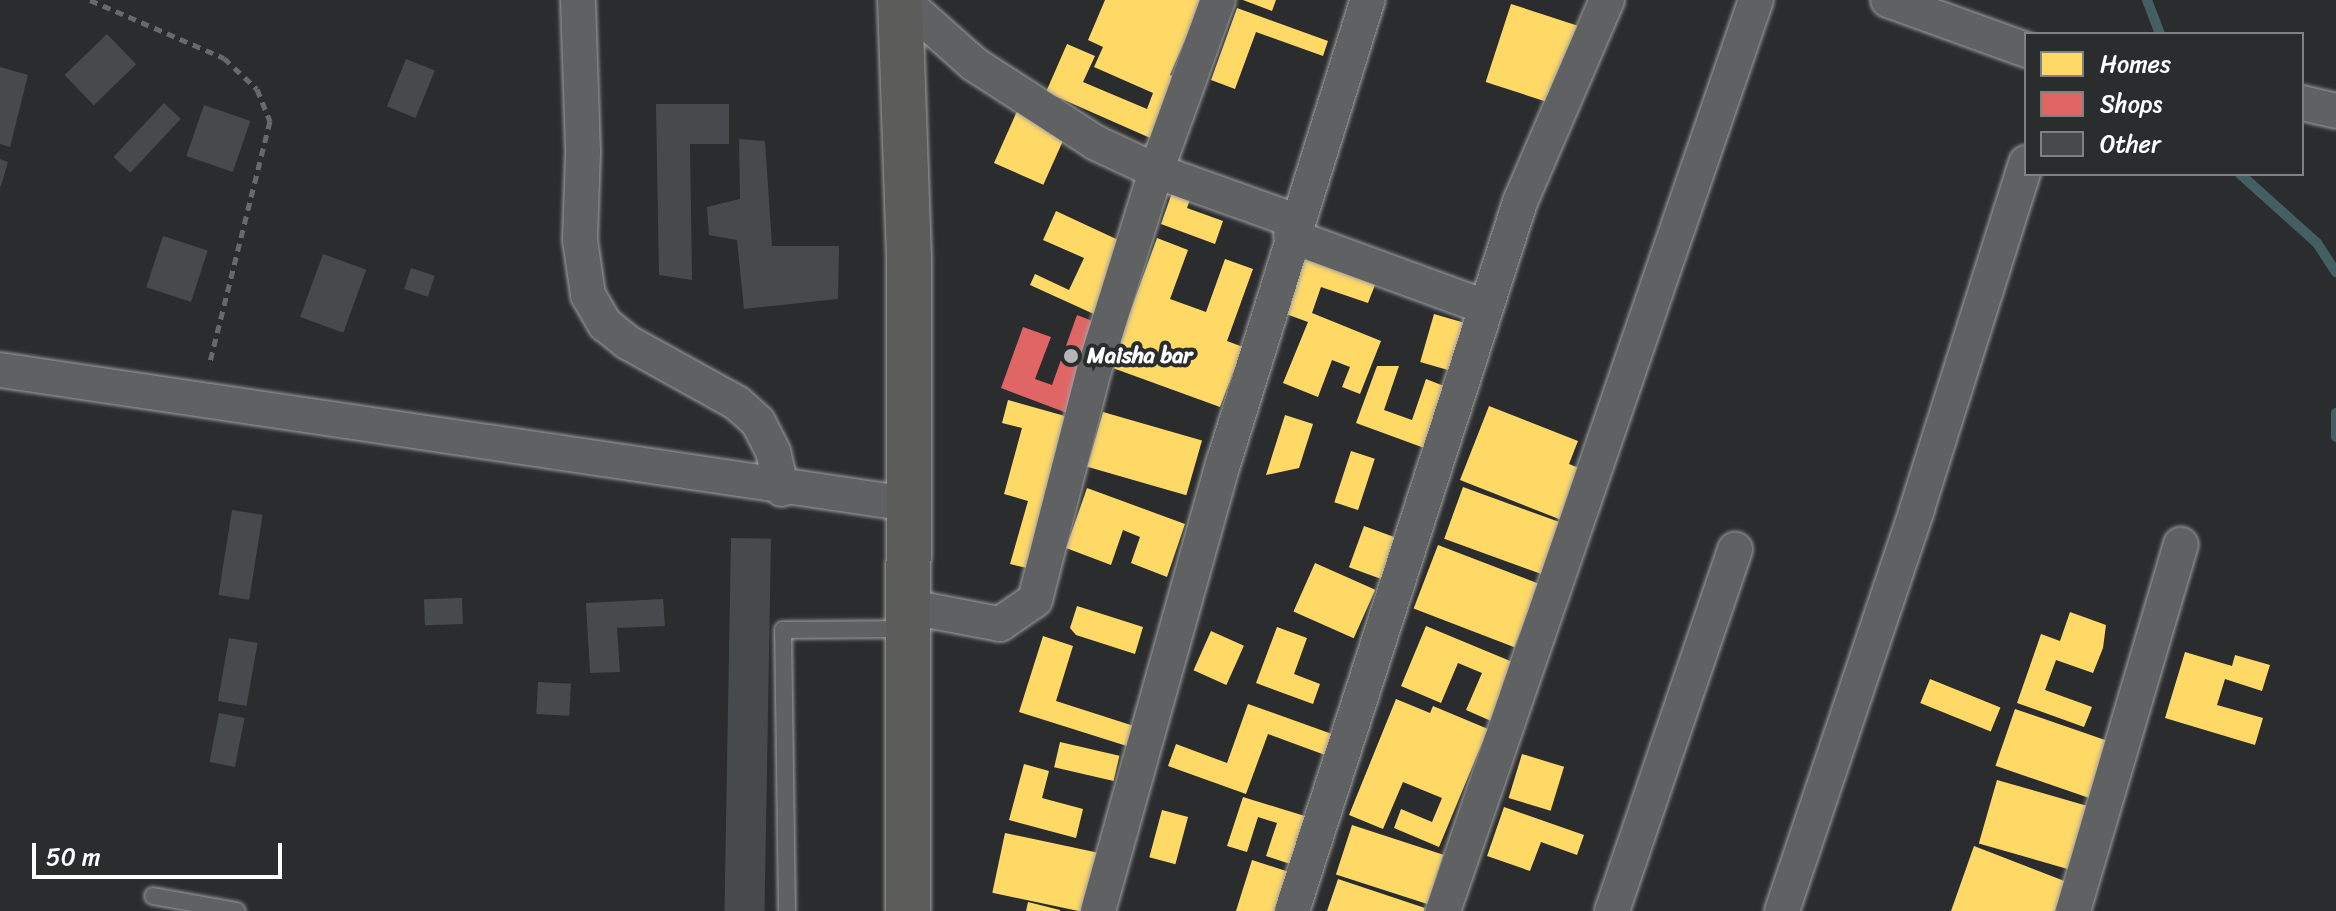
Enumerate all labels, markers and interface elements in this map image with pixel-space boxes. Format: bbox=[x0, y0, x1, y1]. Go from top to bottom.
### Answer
legend bbox=[2024, 32, 2304, 176]
text: Homes bbox=[2100, 43, 2171, 85]
text: Shops bbox=[2100, 83, 2162, 125]
text: Other bbox=[2100, 123, 2161, 165]
place label: Maisha bar bbox=[1087, 343, 1193, 369]
marker: Maisha bar bbox=[1062, 347, 1080, 365]
scale bar bbox=[36, 827, 286, 877]
text: 50 m bbox=[46, 836, 101, 878]

